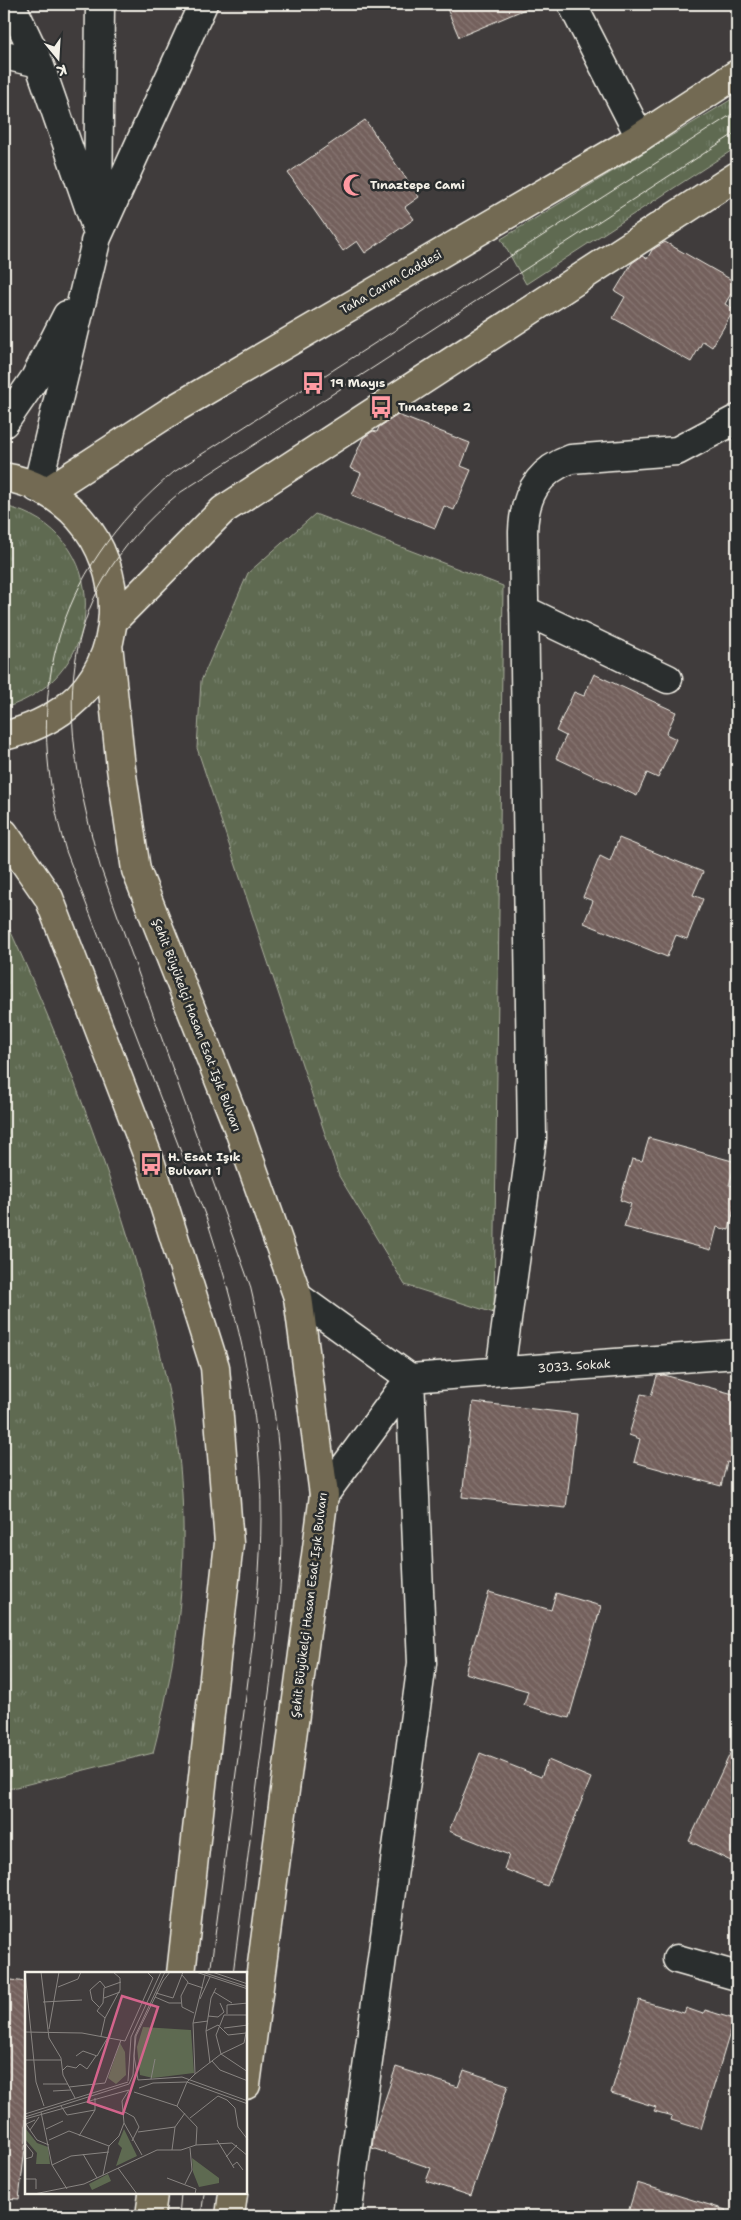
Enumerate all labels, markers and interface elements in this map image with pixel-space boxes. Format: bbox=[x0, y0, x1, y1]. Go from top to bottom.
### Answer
north arrow bbox=[32, 32, 82, 82]
text: K bbox=[54, 60, 69, 81]
mosque icon: Tınaztepe Cami bbox=[341, 172, 367, 198]
place label: Tınaztepe Cami bbox=[370, 177, 465, 193]
street label: Taha Carım Caddesi bbox=[337, 246, 445, 318]
bus stop icon: 19 Mayıs bbox=[300, 370, 326, 396]
place label: 19 Mayıs bbox=[330, 375, 385, 391]
bus stop icon: Tınaztepe 2 bbox=[368, 394, 394, 420]
place label: Tınaztepe 2 bbox=[398, 399, 472, 415]
street label: Şehit Büyükelçi Hasan Esat Işık Bulvarı bbox=[149, 916, 245, 1134]
place label: H. Esat Işık Bulvarı 1 bbox=[168, 1149, 241, 1179]
bus stop icon: H. Esat Işık Bulvarı 1 bbox=[138, 1151, 164, 1177]
street label: 3033. Sokak bbox=[537, 1355, 611, 1377]
street label: Şehit Büyükelçi Hasan Esat Işık Bulvarı bbox=[287, 1491, 331, 1719]
inset map bbox=[25, 1972, 248, 2195]

